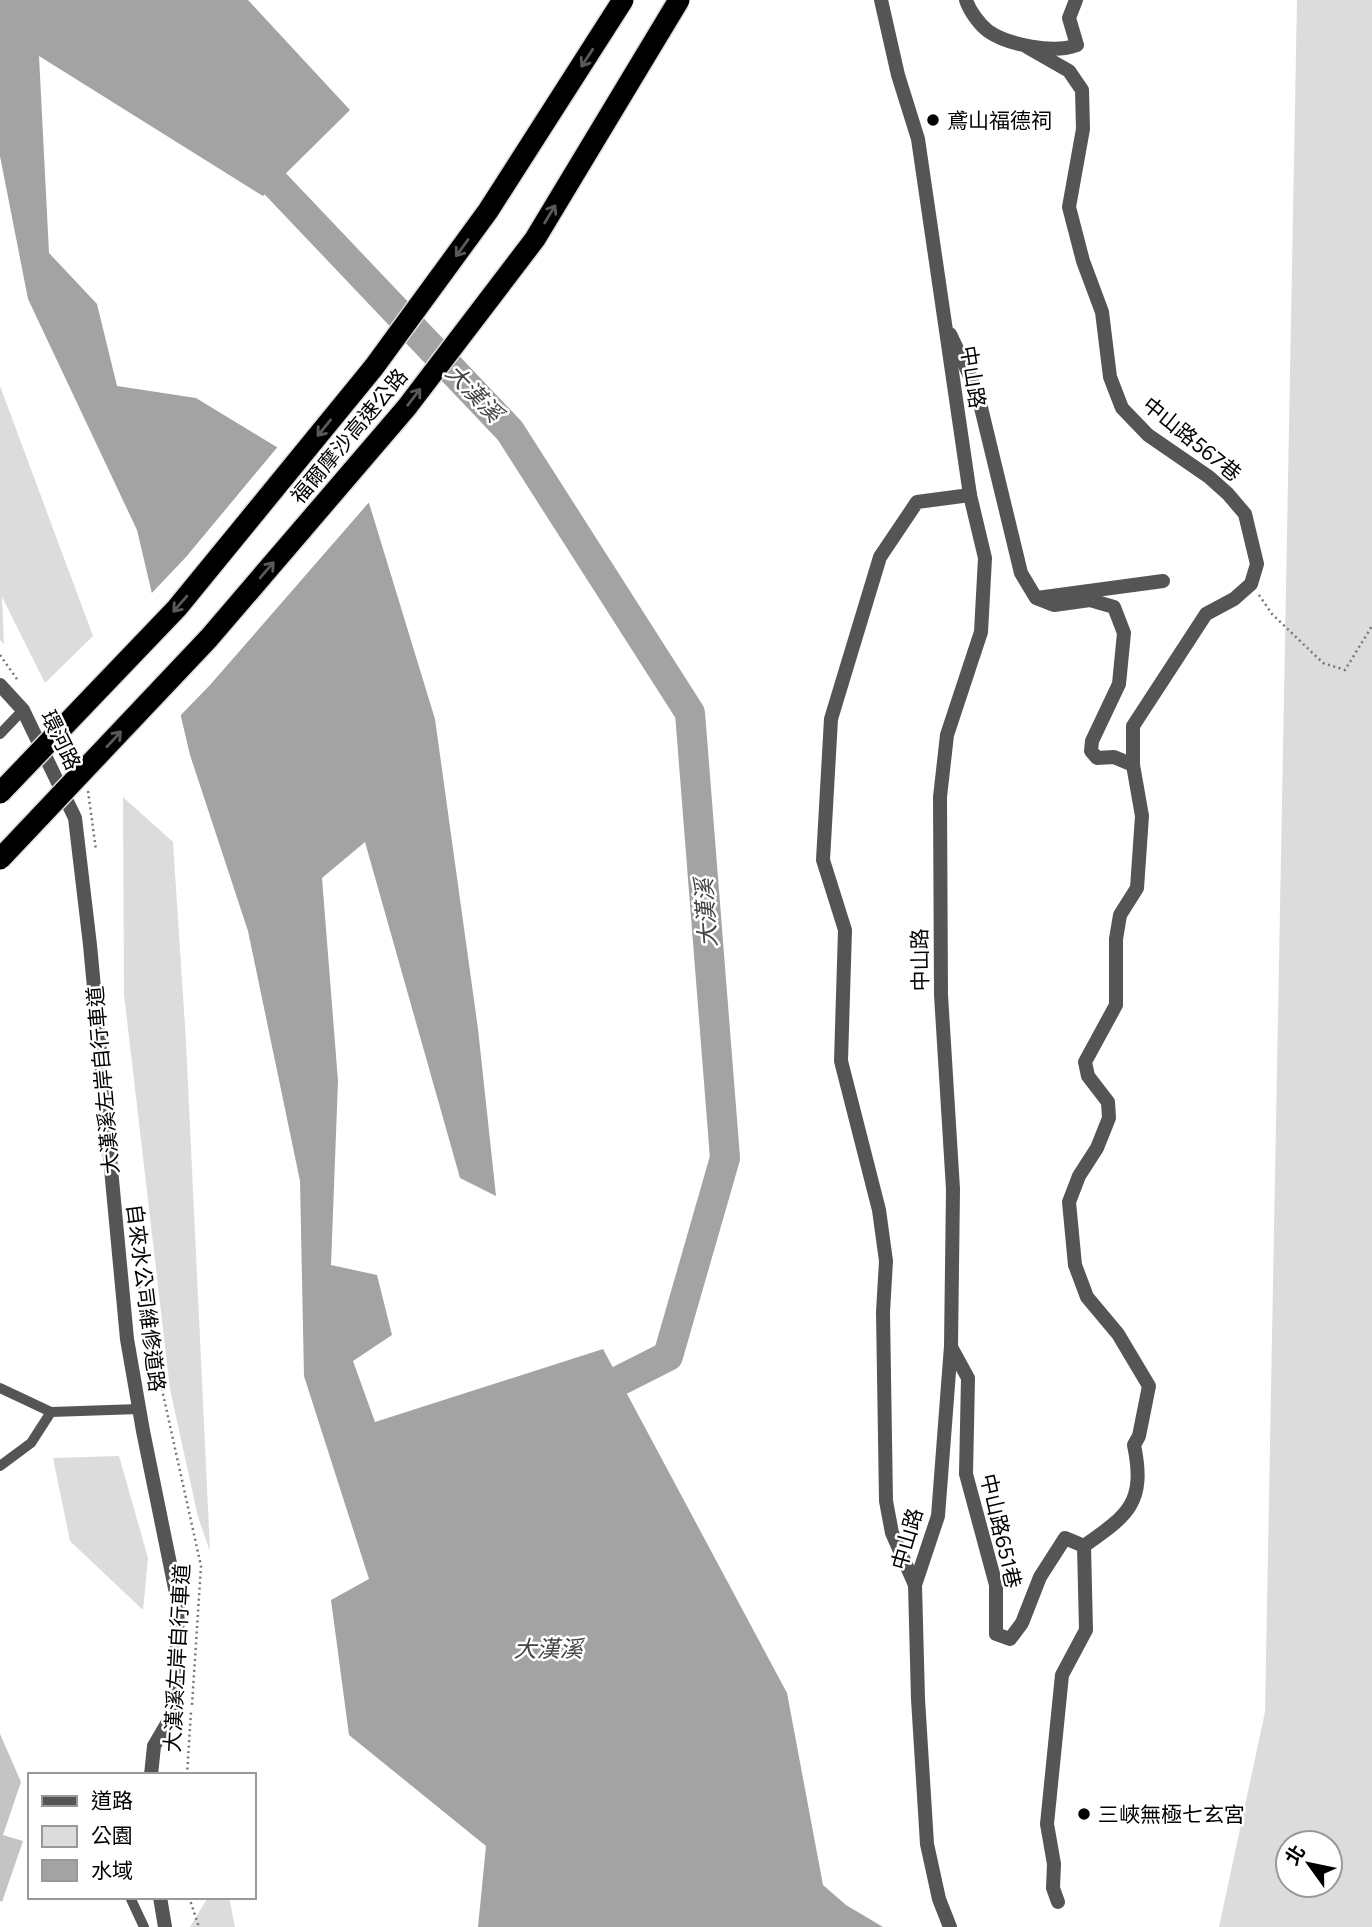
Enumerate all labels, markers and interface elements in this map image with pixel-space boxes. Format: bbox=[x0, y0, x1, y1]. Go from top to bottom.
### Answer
one-way arrow bbox=[579, 47, 593, 67]
place label: 鳶山福德祠 bbox=[947, 108, 1052, 133]
marker: 鳶山福德祠 bbox=[925, 112, 941, 128]
one-way arrow bbox=[543, 205, 557, 225]
one-way arrow bbox=[455, 238, 470, 257]
street label: 中山路 bbox=[956, 344, 990, 410]
water label: 大漢溪 bbox=[440, 358, 510, 430]
street label: 福爾摩沙高速公路 bbox=[285, 364, 413, 508]
one-way arrow bbox=[407, 388, 422, 407]
street label: 中山路567巷 bbox=[1138, 392, 1246, 486]
one-way arrow bbox=[316, 419, 332, 437]
one-way arrow bbox=[259, 562, 275, 580]
one-way arrow bbox=[172, 595, 188, 613]
street label: 環河路 bbox=[36, 706, 86, 774]
one-way arrow bbox=[106, 731, 123, 748]
water label: 大漢溪 bbox=[689, 875, 722, 948]
street label: 中山路 bbox=[907, 928, 933, 992]
street label: 大漢溪左岸自行車道 bbox=[82, 985, 124, 1175]
street label: 自來水公司維修道路 bbox=[122, 1203, 170, 1393]
street label: 中山路651巷 bbox=[976, 1471, 1026, 1591]
street label: 中山路 bbox=[886, 1505, 928, 1573]
street label: 大漢溪左岸自行車道 bbox=[160, 1563, 194, 1753]
water label: 大漢溪 bbox=[514, 1635, 586, 1663]
legend bbox=[28, 1773, 256, 1899]
text: 道路 bbox=[91, 1788, 133, 1813]
place label: 三峽無極七玄宮 bbox=[1098, 1802, 1245, 1827]
marker: 三峽無極七玄宮 bbox=[1076, 1806, 1092, 1822]
text: 公園 bbox=[91, 1823, 133, 1848]
north arrow bbox=[1274, 1829, 1344, 1899]
text: 北 bbox=[1280, 1841, 1310, 1869]
text: 水域 bbox=[91, 1858, 133, 1883]

